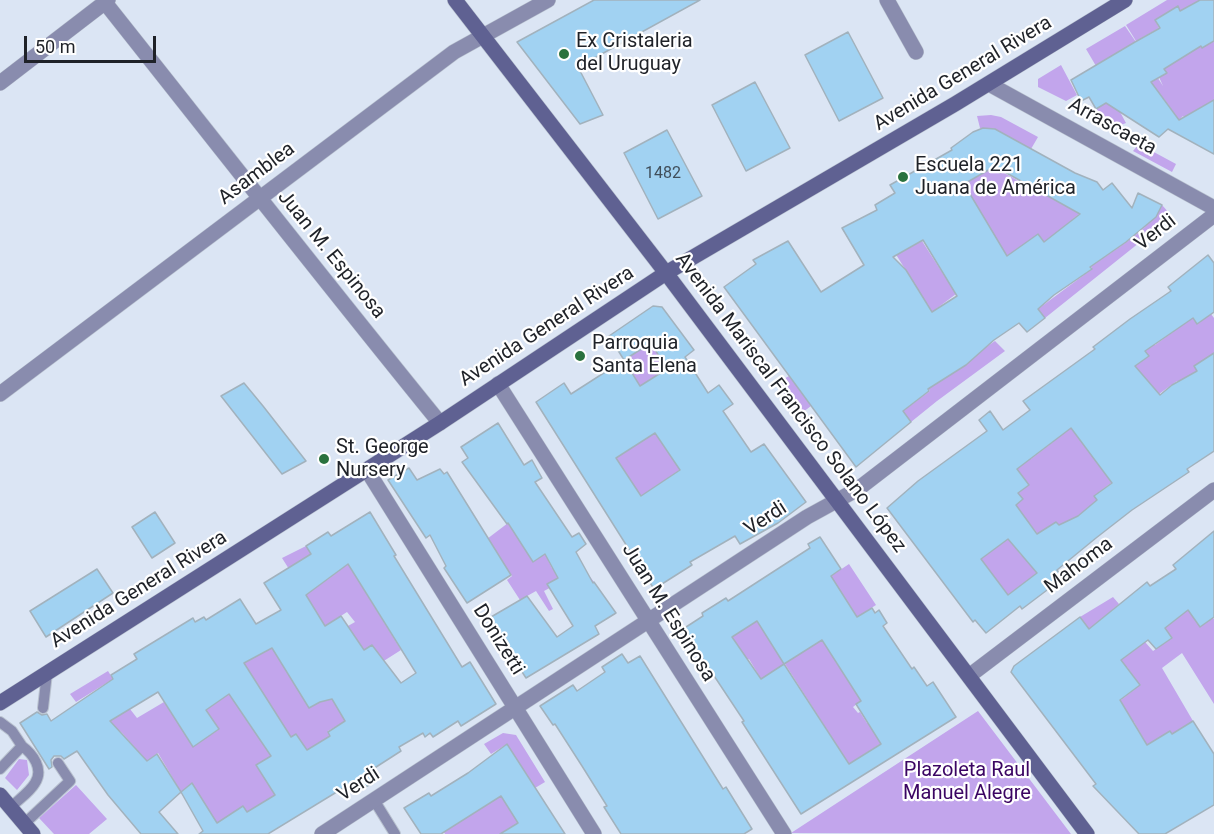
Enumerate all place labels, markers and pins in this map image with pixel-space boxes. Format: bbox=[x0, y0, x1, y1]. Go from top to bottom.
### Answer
place label: Ex Cristaleria del Uruguay bbox=[576, 30, 693, 77]
marker: Ex Cristaleria del Uruguay bbox=[557, 47, 571, 61]
place label: Escuela 221 Juana de América bbox=[915, 154, 1076, 201]
marker: Escuela 221 Juana de América bbox=[896, 170, 910, 184]
place label: Parroquia Santa Elena bbox=[592, 332, 697, 379]
marker: Parroquia Santa Elena bbox=[573, 349, 587, 363]
place label: St. George Nursery bbox=[336, 436, 429, 483]
marker: St. George Nursery bbox=[317, 452, 331, 466]

